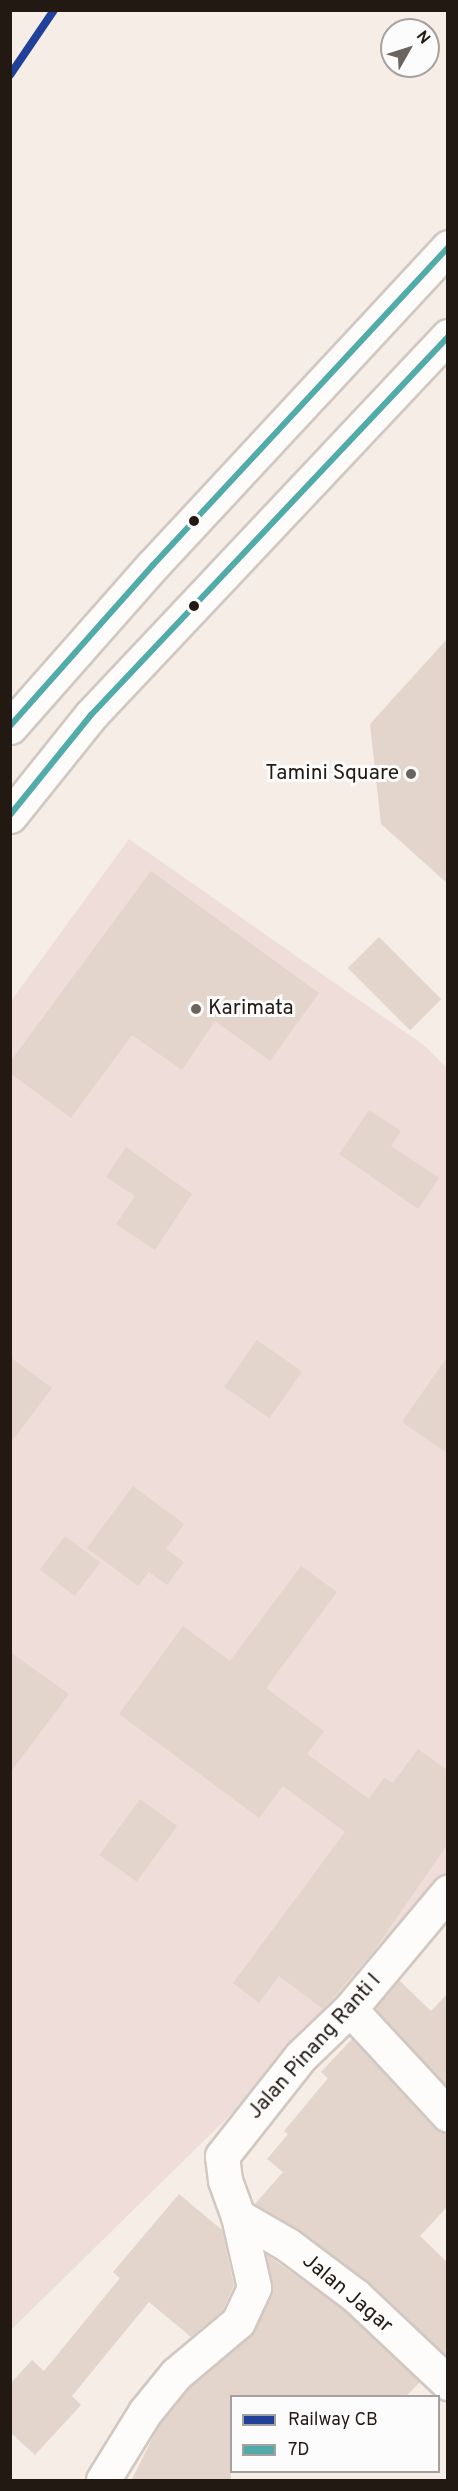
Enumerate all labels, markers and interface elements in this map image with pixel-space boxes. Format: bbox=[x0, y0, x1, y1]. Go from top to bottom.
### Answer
north arrow bbox=[380, 18, 440, 78]
text: N bbox=[411, 27, 434, 49]
unlabelled marker bbox=[188, 515, 200, 527]
unlabelled marker bbox=[188, 600, 200, 612]
place label: Tamini Square bbox=[265, 761, 399, 787]
marker: Tamini Square bbox=[404, 767, 418, 781]
place label: Karimata bbox=[208, 996, 294, 1022]
marker: Karimata bbox=[189, 1002, 203, 1016]
street label: Jalan Pinang Ranti I bbox=[243, 1969, 387, 2125]
street label: Jalan Jagar bbox=[297, 2249, 397, 2339]
legend bbox=[230, 2395, 440, 2473]
text: Railway CB bbox=[288, 2409, 378, 2432]
text: 7D bbox=[288, 2439, 310, 2462]

